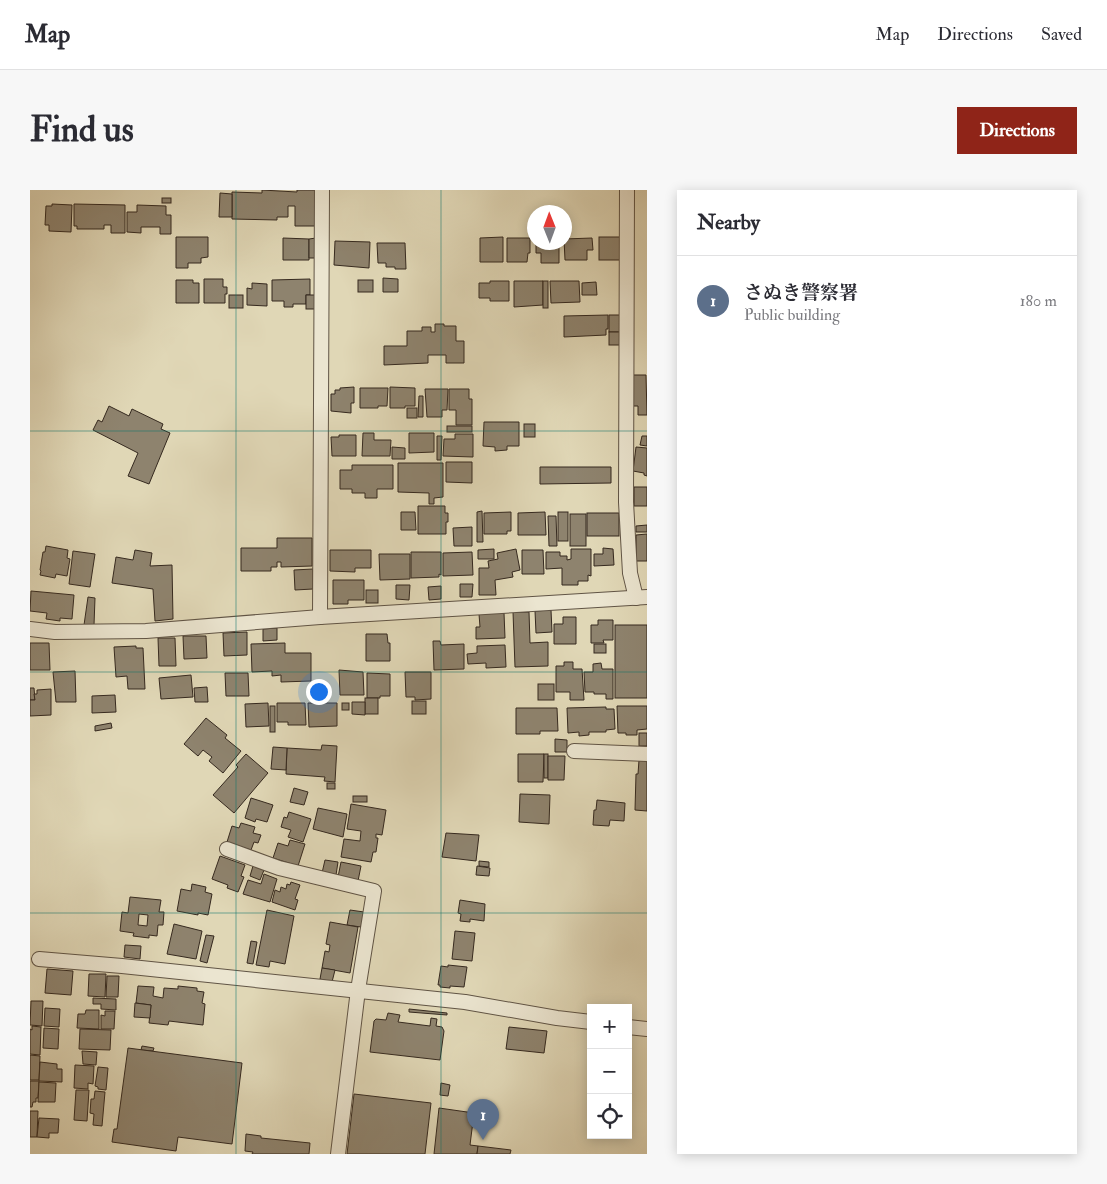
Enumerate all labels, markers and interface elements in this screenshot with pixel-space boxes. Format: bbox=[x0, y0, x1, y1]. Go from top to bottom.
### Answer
text: Map bbox=[25, 19, 70, 50]
text: Map bbox=[876, 23, 909, 46]
text: Directions bbox=[937, 23, 1013, 46]
text: Saved bbox=[1041, 23, 1082, 46]
button: Directions bbox=[957, 107, 1077, 154]
text: Find us bbox=[30, 108, 134, 152]
north arrow bbox=[527, 205, 572, 250]
text: Nearby bbox=[697, 209, 760, 236]
text: さぬき警察署 bbox=[744, 281, 858, 305]
text: 1 bbox=[710, 291, 716, 311]
text: 180 m bbox=[1020, 291, 1057, 311]
text: Public building bbox=[744, 305, 840, 325]
your location bbox=[306, 679, 332, 705]
map controls bbox=[587, 1004, 632, 1139]
button: + bbox=[587, 1004, 632, 1049]
button: − bbox=[587, 1049, 632, 1094]
button: locate bbox=[587, 1094, 632, 1139]
pin: 1 bbox=[467, 1099, 499, 1140]

